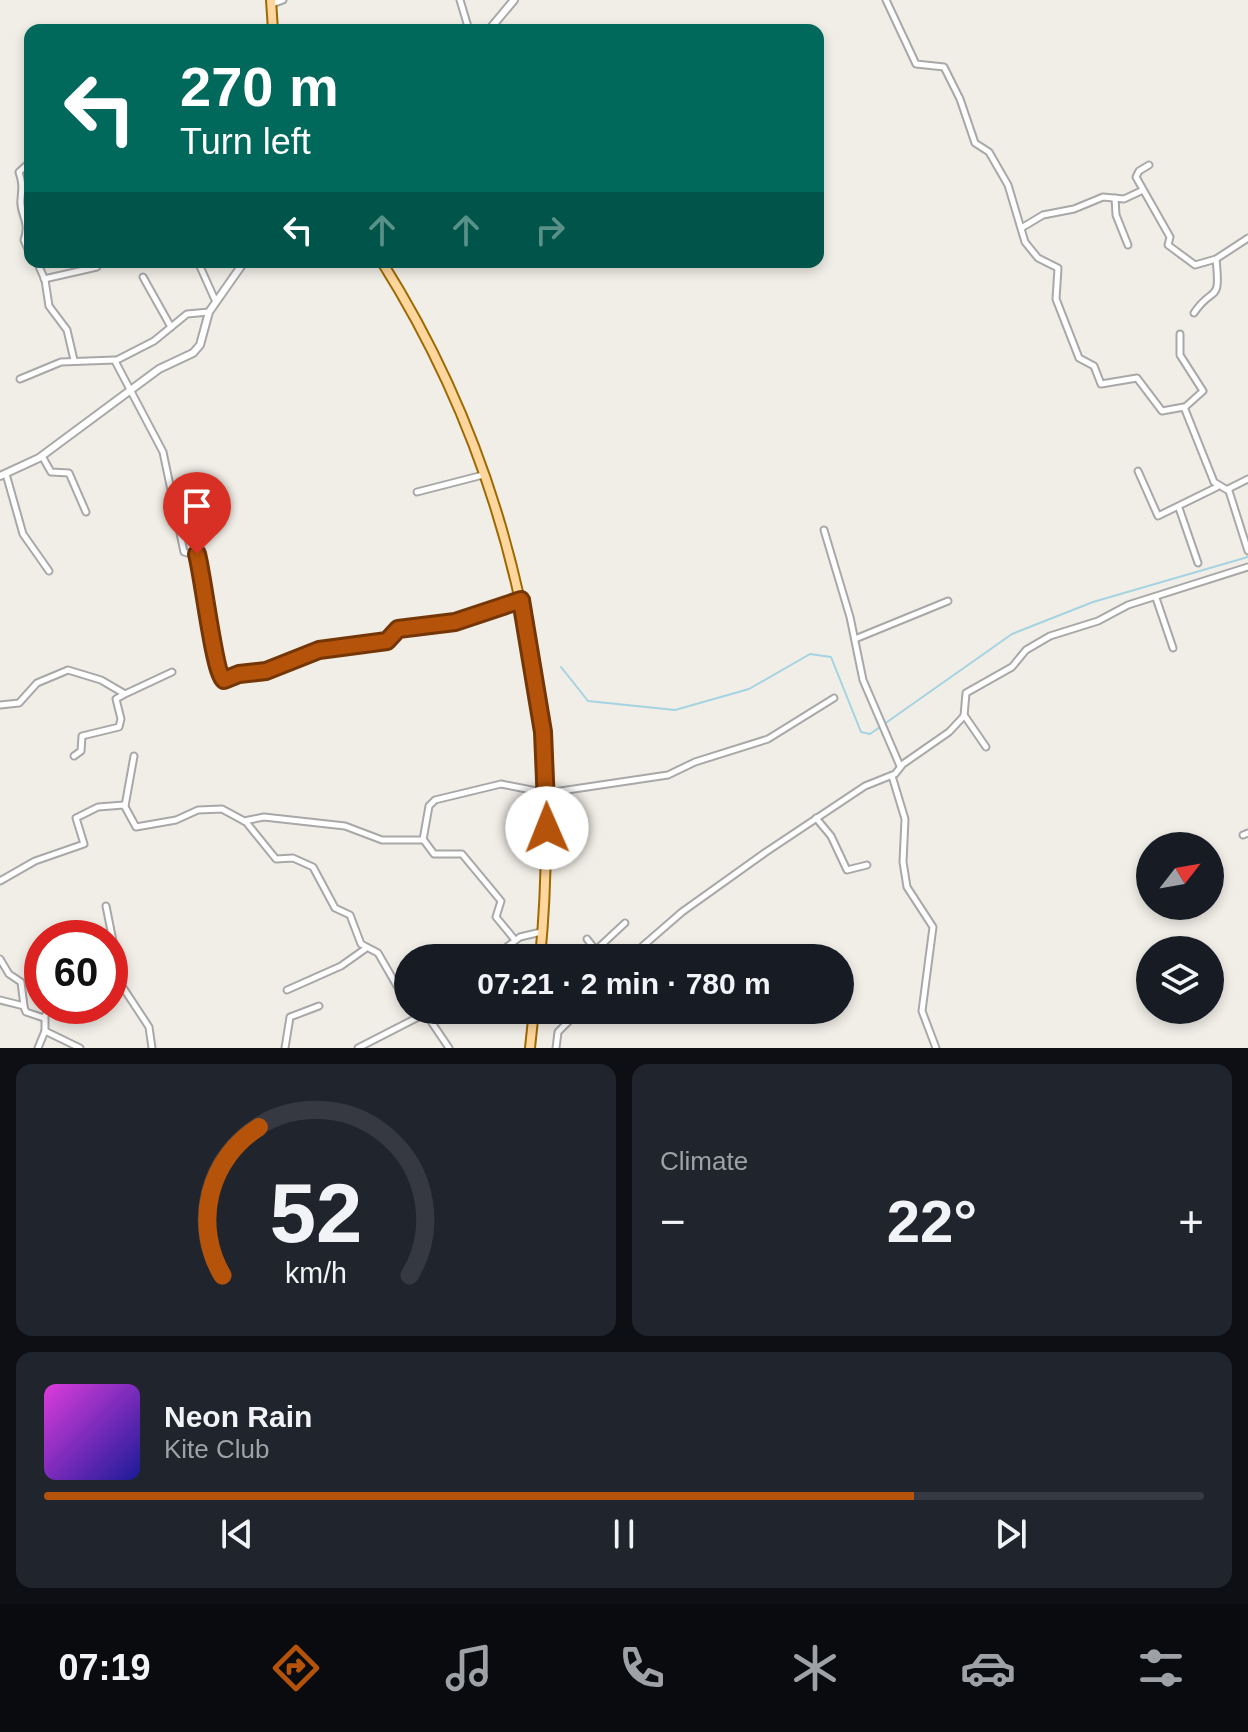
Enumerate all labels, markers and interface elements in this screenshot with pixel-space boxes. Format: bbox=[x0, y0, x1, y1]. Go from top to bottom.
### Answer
text: 270 m bbox=[180, 55, 339, 118]
icon: left bbox=[48, 56, 152, 160]
text: Turn left bbox=[180, 121, 311, 162]
icon: left bbox=[276, 208, 320, 252]
icon: ahead bbox=[360, 208, 404, 252]
icon: ahead bbox=[444, 208, 488, 252]
icon: right bbox=[528, 208, 572, 252]
pin bbox=[163, 472, 231, 554]
icon: arrive bbox=[175, 484, 219, 528]
position arrow bbox=[505, 786, 589, 870]
north arrow bbox=[1136, 832, 1224, 920]
map controls bbox=[1136, 832, 1224, 1024]
speed limit sign: 60 bbox=[24, 920, 128, 1024]
button: layers bbox=[1136, 936, 1224, 1024]
text: 07:21 · 2 min · 780 m bbox=[477, 967, 771, 1000]
text: Climate bbox=[660, 1146, 748, 1176]
text: 52 bbox=[270, 1167, 362, 1260]
text: 22° bbox=[887, 1188, 977, 1255]
text: − bbox=[660, 1197, 686, 1246]
text: + bbox=[1178, 1197, 1204, 1246]
text: km/h bbox=[285, 1257, 347, 1289]
text: Neon Rain bbox=[164, 1400, 312, 1433]
text: Kite Club bbox=[164, 1434, 270, 1464]
icon: previous bbox=[215, 1512, 259, 1556]
icon: pause bbox=[602, 1512, 646, 1556]
icon: next bbox=[989, 1512, 1033, 1556]
icon: directions bbox=[268, 1640, 324, 1696]
icon: music bbox=[441, 1640, 497, 1696]
icon: phone bbox=[614, 1640, 670, 1696]
icon: climate bbox=[787, 1640, 843, 1696]
icon: car bbox=[960, 1640, 1016, 1696]
icon: filters bbox=[1133, 1640, 1189, 1696]
text: 07:19 bbox=[59, 1647, 151, 1688]

